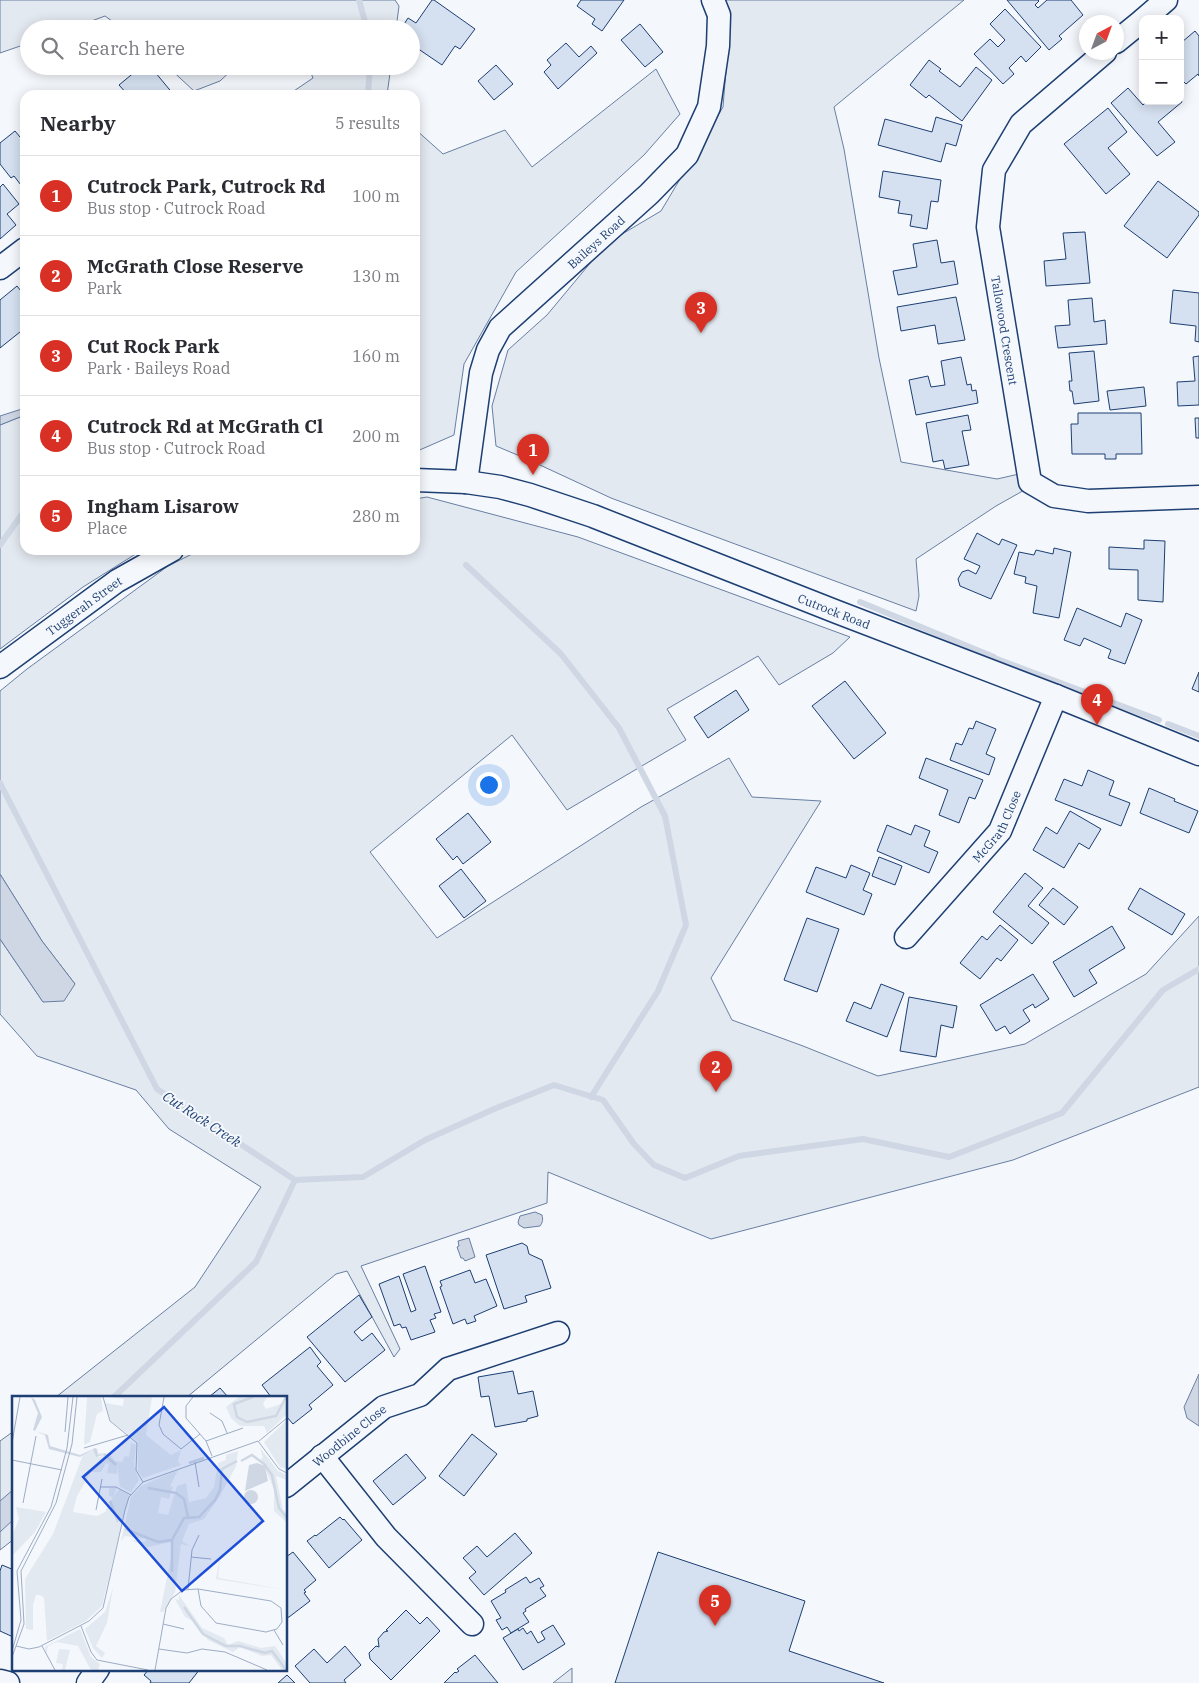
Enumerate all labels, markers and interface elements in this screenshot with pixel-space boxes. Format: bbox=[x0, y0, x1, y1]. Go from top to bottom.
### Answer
north arrow bbox=[1079, 15, 1124, 60]
map controls bbox=[1139, 15, 1184, 105]
button: + bbox=[1139, 15, 1184, 60]
search box bbox=[20, 20, 420, 75]
icon: search bbox=[38, 34, 66, 62]
text: Search here bbox=[78, 36, 185, 60]
button: − bbox=[1139, 60, 1184, 105]
text: Nearby bbox=[40, 109, 116, 137]
text: 5 results bbox=[335, 113, 400, 133]
text: Cutrock Park, Cutrock Rd bbox=[87, 174, 326, 198]
text: 1 bbox=[51, 186, 61, 206]
text: 100 m bbox=[352, 186, 400, 206]
text: Bus stop · Cutrock Road bbox=[87, 198, 265, 218]
street label: Baileys Road bbox=[564, 212, 628, 271]
text: McGrath Close Reserve bbox=[87, 254, 303, 278]
text: 2 bbox=[51, 266, 61, 286]
text: 130 m bbox=[352, 266, 400, 286]
street label: Tallowood Crescent bbox=[989, 275, 1021, 386]
text: Park bbox=[87, 278, 122, 298]
pin: 3 bbox=[685, 292, 717, 333]
text: Cut Rock Park bbox=[87, 334, 219, 358]
text: 3 bbox=[51, 346, 61, 366]
text: 160 m bbox=[352, 346, 400, 366]
text: Park · Baileys Road bbox=[87, 358, 230, 378]
text: Cutrock Rd at McGrath Cl bbox=[87, 414, 323, 438]
text: 4 bbox=[51, 426, 61, 446]
text: 200 m bbox=[352, 426, 400, 446]
pin: 1 bbox=[517, 434, 549, 475]
text: Bus stop · Cutrock Road bbox=[87, 438, 265, 458]
text: Ingham Lisarow bbox=[87, 494, 239, 518]
text: 5 bbox=[51, 506, 61, 526]
text: 280 m bbox=[352, 506, 400, 526]
text: Place bbox=[87, 518, 127, 538]
street label: Tuggerah Street bbox=[43, 573, 124, 638]
street label: Cutrock Road bbox=[796, 590, 872, 632]
pin: 4 bbox=[1081, 684, 1113, 725]
your location bbox=[476, 772, 502, 798]
street label: McGrath Close bbox=[969, 788, 1024, 865]
pin: 2 bbox=[700, 1051, 732, 1092]
water label: Cut Rock Creek bbox=[159, 1087, 245, 1151]
inset map bbox=[12, 1396, 288, 1670]
street label: Woodbine Close bbox=[309, 1401, 389, 1469]
pin: 5 bbox=[699, 1585, 731, 1626]

